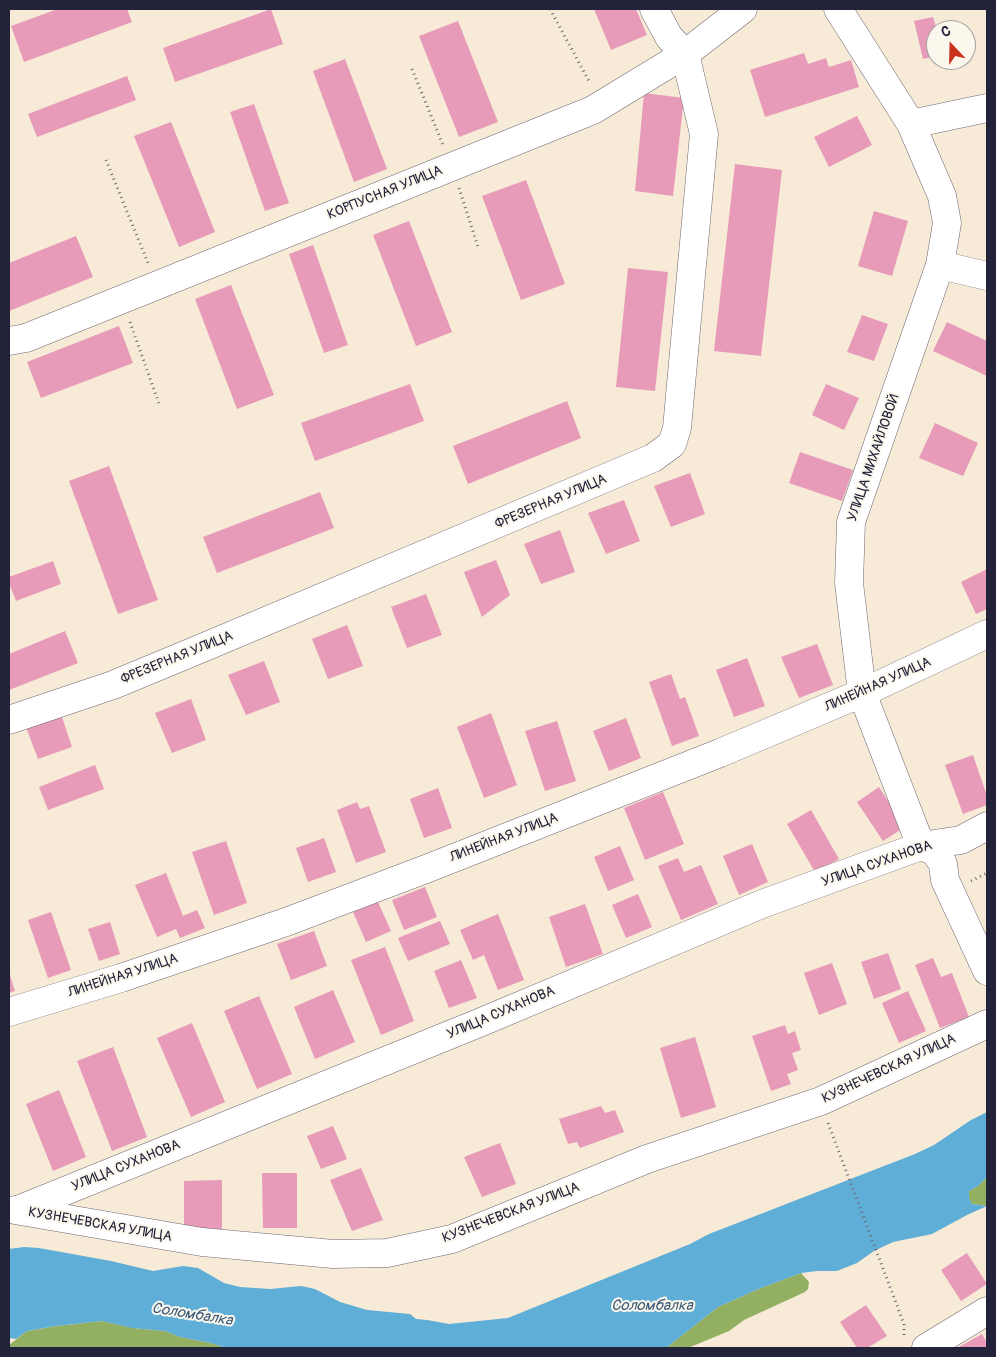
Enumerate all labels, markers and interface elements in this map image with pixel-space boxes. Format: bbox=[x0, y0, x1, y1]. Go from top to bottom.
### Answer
north arrow bbox=[926, 20, 976, 70]
text: С bbox=[939, 22, 953, 41]
street label: КОРПУСНАЯ УЛИЦА bbox=[325, 162, 445, 224]
street label: УЛИЦА МИХАЙЛОВОЙ bbox=[844, 392, 904, 524]
street label: ФРЕЗЕРНАЯ УЛИЦА bbox=[493, 471, 609, 533]
street label: ФРЕЗЕРНАЯ УЛИЦА bbox=[118, 628, 236, 688]
street label: ЛИНЕЙНАЯ УЛИЦА bbox=[822, 654, 934, 716]
street label: ЛИНЕЙНАЯ УЛИЦА bbox=[447, 810, 561, 866]
street label: УЛИЦА СУХАНОВА bbox=[820, 837, 934, 891]
street label: ЛИНЕЙНАЯ УЛИЦА bbox=[66, 950, 180, 1002]
street label: УЛИЦА СУХАНОВА bbox=[444, 983, 558, 1043]
street label: КУЗНЕЧЕВСКАЯ УЛИЦА bbox=[819, 1031, 959, 1107]
street label: УЛИЦА СУХАНОВА bbox=[69, 1137, 183, 1195]
street label: КУЗНЕЧЕВСКАЯ УЛИЦА bbox=[440, 1179, 582, 1247]
street label: КУЗНЕЧЕВСКАЯ УЛИЦА bbox=[27, 1204, 173, 1246]
water label: Соломбалка bbox=[611, 1297, 693, 1315]
water label: Соломбалка bbox=[150, 1300, 234, 1330]

